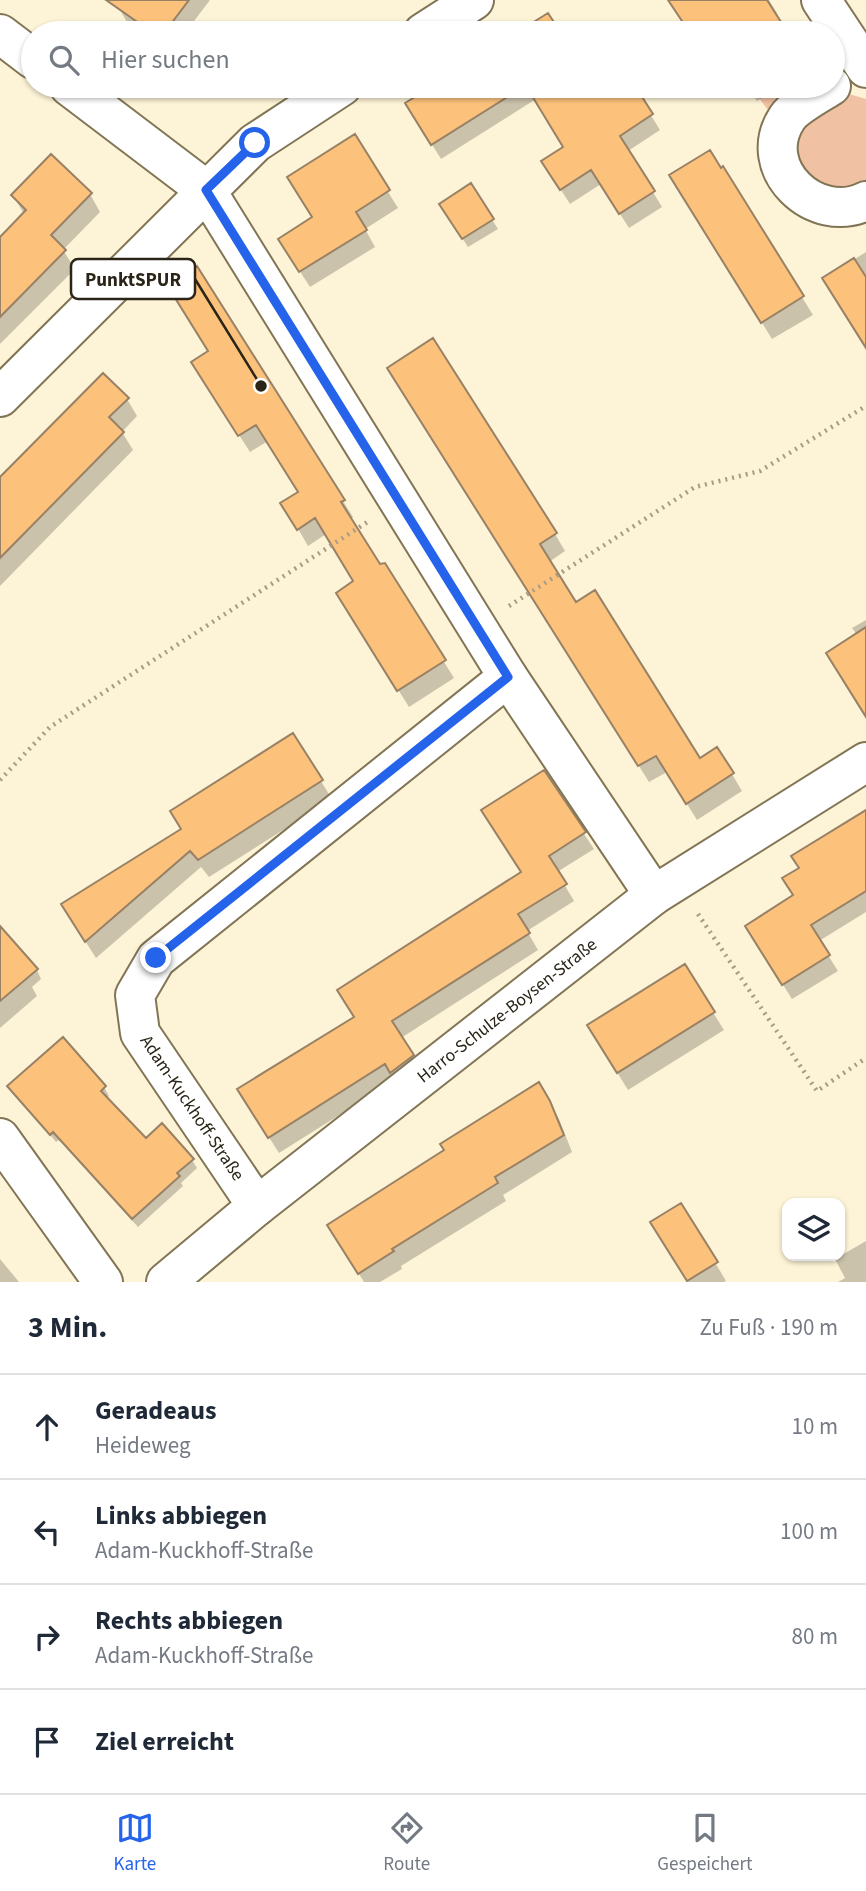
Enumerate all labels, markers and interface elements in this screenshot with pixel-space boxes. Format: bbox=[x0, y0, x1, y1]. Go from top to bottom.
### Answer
search box bbox=[21, 21, 845, 98]
icon: search bbox=[45, 41, 83, 79]
text: Hier suchen bbox=[101, 41, 230, 78]
route start bbox=[239, 127, 270, 158]
callout: PunktSPUR bbox=[71, 259, 195, 299]
text: PunktSPUR bbox=[85, 267, 181, 294]
street label: Harro-Schulze-Boysen-Straße bbox=[412, 932, 602, 1089]
route end bbox=[140, 942, 171, 973]
street label: Adam-Kuckhoff-Straße bbox=[134, 1030, 250, 1186]
map controls bbox=[782, 1198, 845, 1261]
button: layers bbox=[782, 1198, 845, 1261]
text: 3 Min. bbox=[28, 1306, 107, 1349]
text: Zu Fuß · 190 m bbox=[699, 1311, 838, 1344]
text: Geradeaus bbox=[95, 1392, 216, 1429]
icon: ahead bbox=[28, 1408, 66, 1446]
text: 10 m bbox=[791, 1410, 838, 1443]
text: Heideweg bbox=[95, 1429, 191, 1462]
text: Links abbiegen bbox=[95, 1497, 267, 1534]
icon: left bbox=[28, 1513, 66, 1551]
text: 100 m bbox=[780, 1515, 838, 1548]
text: Adam-Kuckhoff-Straße bbox=[95, 1534, 313, 1567]
text: Rechts abbiegen bbox=[95, 1602, 283, 1639]
icon: right bbox=[28, 1618, 66, 1656]
text: 80 m bbox=[791, 1620, 838, 1653]
text: Adam-Kuckhoff-Straße bbox=[95, 1639, 313, 1672]
icon: arrive bbox=[28, 1723, 66, 1761]
text: Ziel erreicht bbox=[95, 1723, 234, 1760]
tab: Karte bbox=[114, 1809, 156, 1878]
tab: Route bbox=[383, 1809, 430, 1878]
tab: Gespeichert bbox=[657, 1809, 752, 1878]

